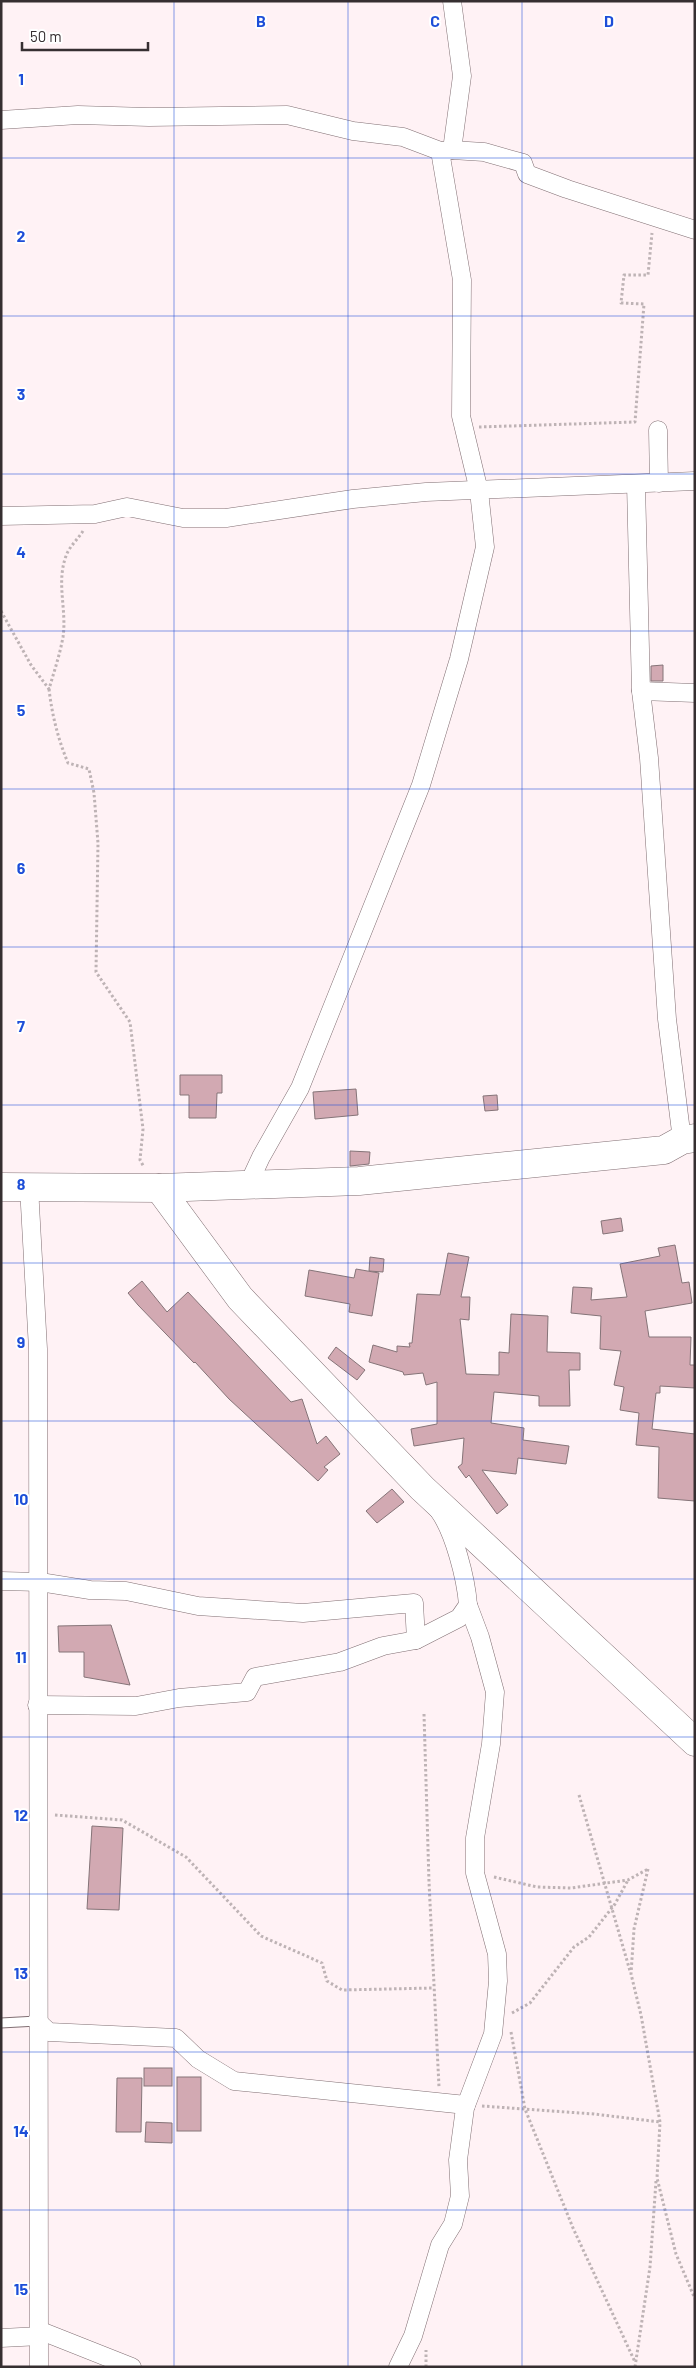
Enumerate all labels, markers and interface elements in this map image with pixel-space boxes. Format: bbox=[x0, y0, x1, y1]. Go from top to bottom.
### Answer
text: B bbox=[256, 11, 266, 30]
text: C bbox=[430, 11, 440, 30]
text: D bbox=[604, 11, 614, 30]
scale bar bbox=[22, 20, 149, 52]
text: 50 m bbox=[30, 27, 62, 45]
text: 1 bbox=[18, 69, 24, 88]
text: 2 bbox=[17, 226, 26, 245]
text: 3 bbox=[17, 384, 25, 403]
text: 4 bbox=[16, 542, 26, 561]
text: 5 bbox=[17, 700, 26, 719]
text: 6 bbox=[17, 858, 26, 877]
text: 7 bbox=[17, 1016, 25, 1035]
text: 8 bbox=[17, 1174, 26, 1193]
text: 9 bbox=[17, 1332, 25, 1351]
text: 10 bbox=[14, 1489, 28, 1508]
text: 11 bbox=[15, 1647, 27, 1666]
text: 12 bbox=[14, 1805, 28, 1824]
text: 13 bbox=[14, 1963, 28, 1982]
text: 14 bbox=[13, 2121, 29, 2140]
text: 15 bbox=[14, 2279, 29, 2298]

